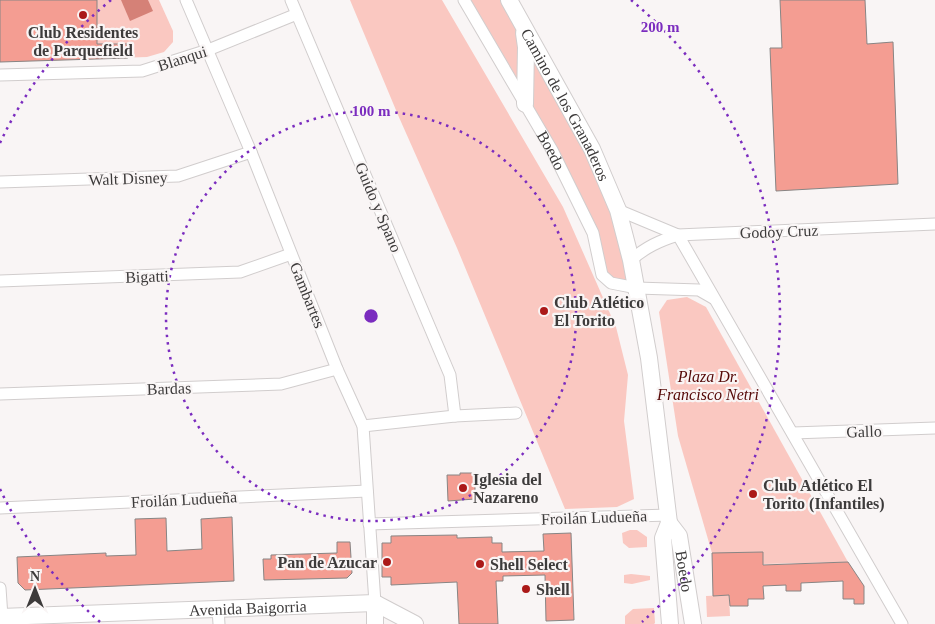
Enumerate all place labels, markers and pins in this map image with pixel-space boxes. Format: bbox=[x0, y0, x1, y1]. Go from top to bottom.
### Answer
marker: Club Residentes de Parquefield bbox=[77, 9, 89, 21]
place label: Club Residentes de Parquefield bbox=[28, 24, 138, 60]
place label: Club Atlético El Torito bbox=[554, 294, 644, 329]
marker: Club Atlético El Torito bbox=[538, 305, 550, 317]
centre of rings bbox=[362, 307, 380, 325]
place label: Iglesia del Nazareno bbox=[473, 471, 542, 506]
place label: Club Atlético El Torito (Infantiles) bbox=[763, 477, 885, 513]
marker: Iglesia del Nazareno bbox=[457, 482, 469, 494]
marker: Club Atlético El Torito (Infantiles) bbox=[747, 488, 759, 500]
place label: Pan de Azucar bbox=[277, 554, 377, 571]
marker: Pan de Azucar bbox=[381, 556, 393, 568]
place label: Shell Select bbox=[490, 556, 568, 573]
marker: Shell Select bbox=[474, 558, 486, 570]
place label: Shell bbox=[536, 581, 570, 598]
marker: Shell bbox=[520, 583, 532, 595]

